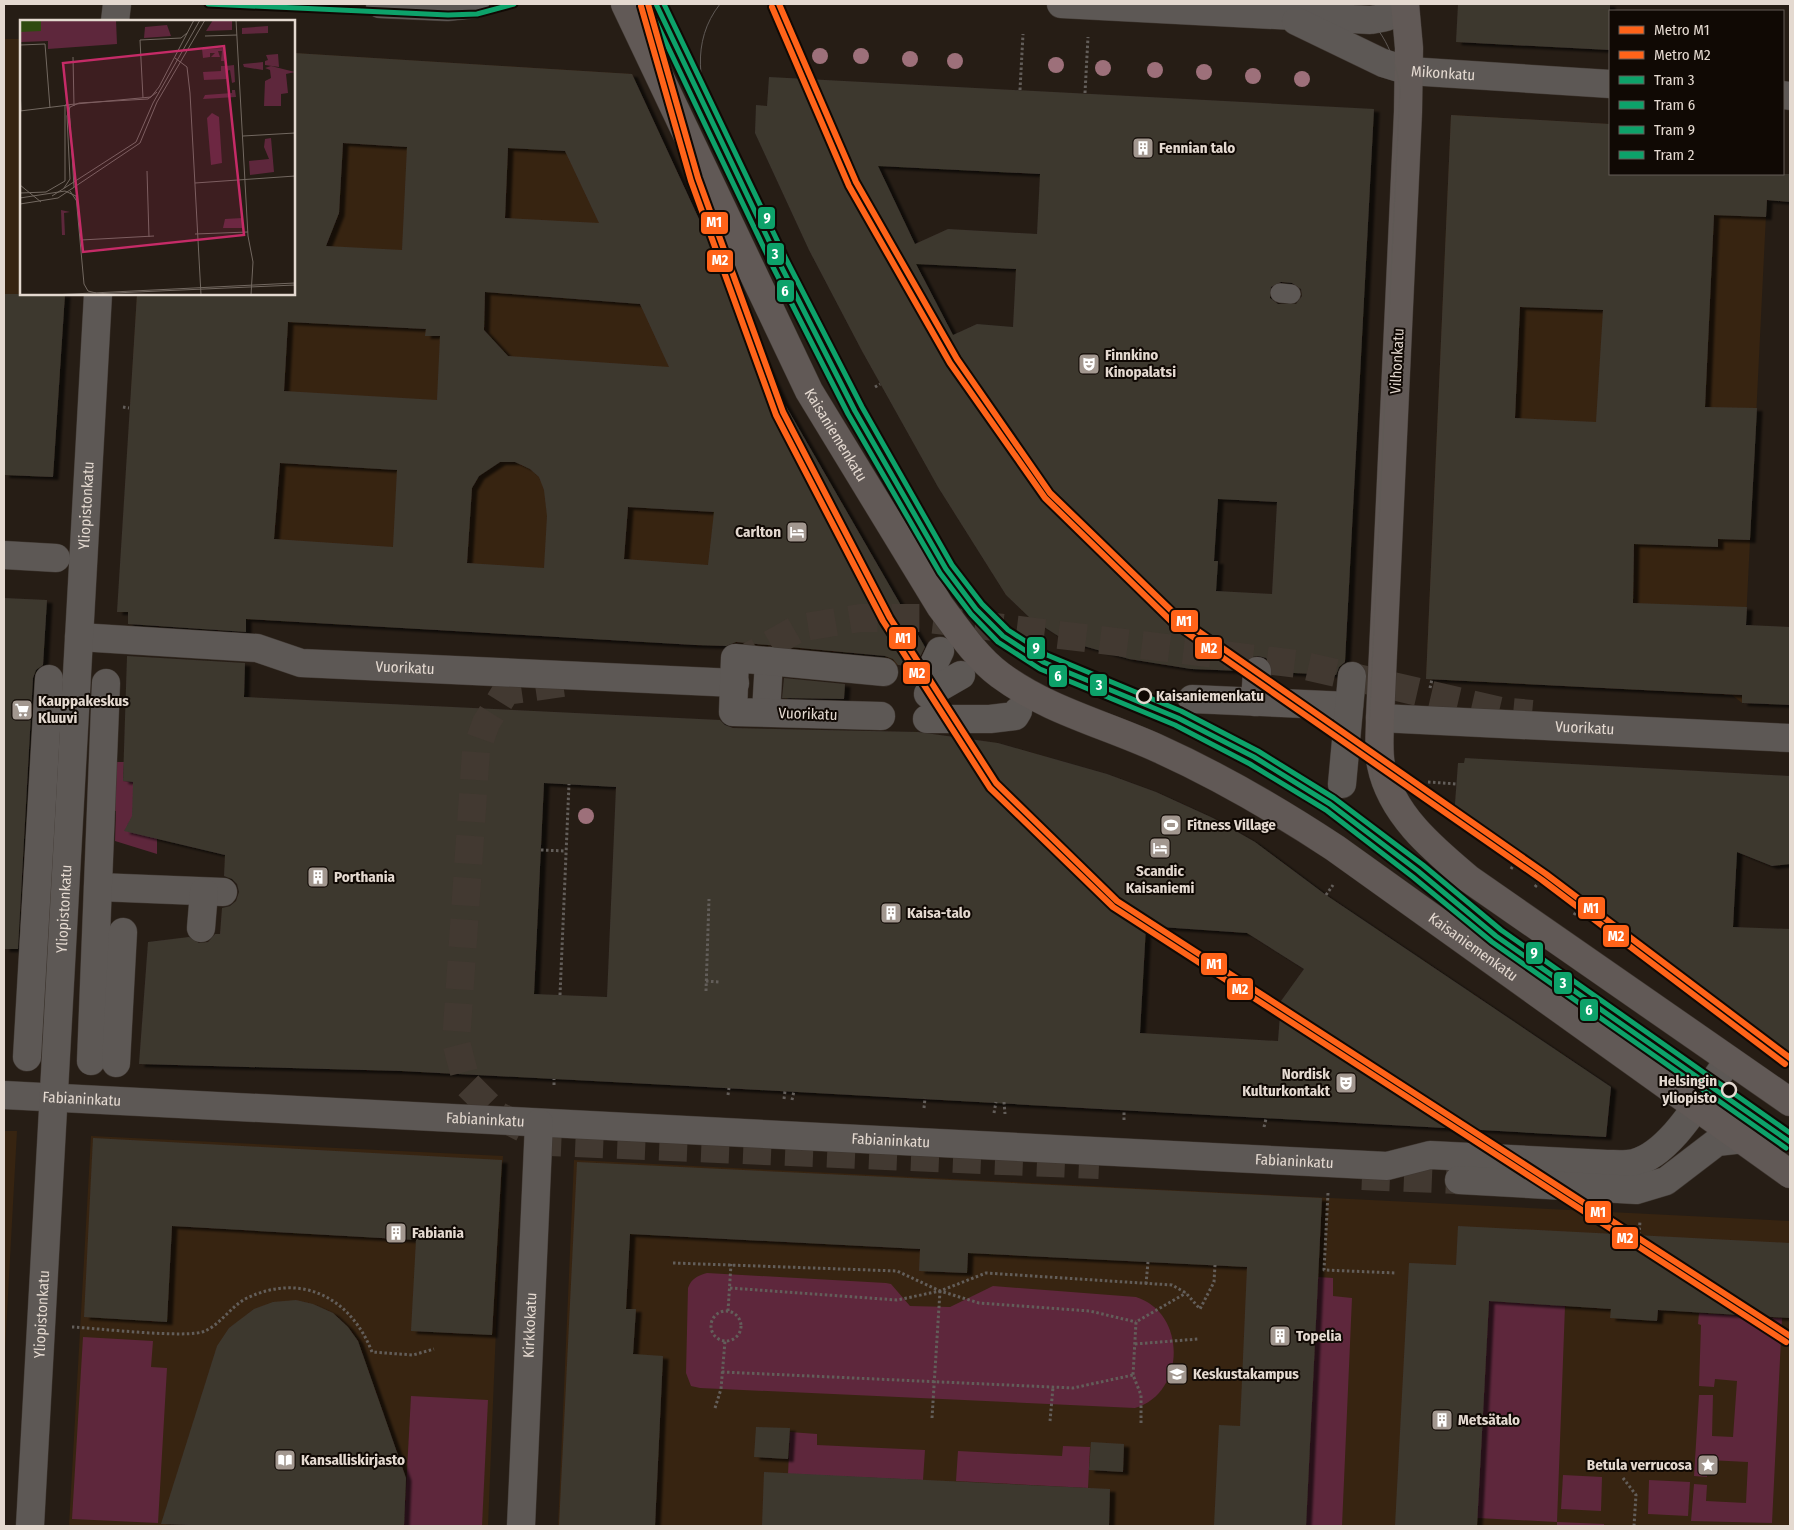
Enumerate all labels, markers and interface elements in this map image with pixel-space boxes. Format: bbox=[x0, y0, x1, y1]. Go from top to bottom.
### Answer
legend bbox=[1609, 10, 1784, 175]
inset map bbox=[20, 20, 295, 295]
text: Metro M1 bbox=[1654, 21, 1710, 39]
text: Metro M2 bbox=[1654, 46, 1711, 64]
street label: Mikonkatu bbox=[1411, 62, 1476, 84]
text: Tram 3 bbox=[1654, 71, 1695, 89]
text: Tram 6 bbox=[1654, 96, 1695, 114]
text: Tram 9 bbox=[1654, 121, 1695, 139]
building icon: Fennian talo bbox=[1131, 136, 1155, 160]
place label: Fennian talo bbox=[1159, 139, 1235, 157]
text: Tram 2 bbox=[1654, 146, 1695, 164]
line badge: 9 bbox=[757, 206, 776, 230]
text: 9 bbox=[763, 210, 771, 227]
line badge: M1 bbox=[700, 211, 729, 235]
text: M1 bbox=[706, 214, 722, 231]
line badge: 3 bbox=[766, 242, 785, 266]
text: 3 bbox=[771, 246, 779, 263]
line badge: M2 bbox=[706, 249, 734, 273]
text: M2 bbox=[712, 252, 729, 269]
line badge: 6 bbox=[776, 279, 795, 303]
text: 6 bbox=[781, 283, 789, 300]
street label: Vilhonkatu bbox=[1386, 328, 1408, 394]
place label: Finnkino Kinopalatsi bbox=[1105, 346, 1176, 381]
theatre icon: Finnkino Kinopalatsi bbox=[1077, 352, 1101, 376]
street label: Kaisaniemenkatu bbox=[801, 385, 871, 485]
street label: Yliopistonkatu bbox=[75, 461, 98, 550]
hotel icon: Carlton bbox=[785, 520, 809, 544]
place label: Carlton bbox=[735, 523, 781, 541]
line badge: M1 bbox=[1170, 609, 1199, 633]
text: M1 bbox=[1176, 613, 1192, 630]
line badge: M1 bbox=[888, 626, 917, 650]
text: M1 bbox=[895, 630, 911, 647]
line badge: 9 bbox=[1026, 636, 1046, 660]
line badge: M2 bbox=[1194, 636, 1223, 660]
text: 9 bbox=[1032, 640, 1040, 657]
text: M2 bbox=[1201, 640, 1218, 657]
street label: Vuorikatu bbox=[375, 657, 435, 678]
line badge: M2 bbox=[902, 661, 931, 685]
line badge: 6 bbox=[1048, 664, 1068, 688]
text: M2 bbox=[909, 665, 926, 682]
text: 6 bbox=[1054, 668, 1062, 685]
line badge: 3 bbox=[1089, 673, 1108, 697]
text: 3 bbox=[1095, 677, 1103, 694]
place label: Kaisaniemenkatu bbox=[1156, 687, 1264, 705]
marker: Kaisaniemenkatu bbox=[1136, 688, 1152, 704]
place label: Kauppakeskus Kluuvi bbox=[38, 692, 129, 727]
supermarket icon: Kauppakeskus Kluuvi bbox=[10, 698, 34, 722]
street label: Vuorikatu bbox=[778, 704, 838, 724]
street label: Vuorikatu bbox=[1555, 718, 1615, 738]
sports icon: Fitness Village bbox=[1159, 813, 1183, 837]
place label: Fitness Village bbox=[1187, 816, 1276, 834]
hotel icon: Scandic Kaisaniemi bbox=[1148, 836, 1172, 860]
place label: Scandic Kaisaniemi bbox=[1126, 862, 1194, 897]
street label: Yliopistonkatu bbox=[53, 864, 75, 954]
building icon: Porthania bbox=[306, 865, 330, 889]
place label: Porthania bbox=[334, 868, 396, 886]
line badge: M1 bbox=[1577, 896, 1606, 920]
text: M1 bbox=[1583, 900, 1599, 917]
building icon: Kaisa-talo bbox=[879, 901, 903, 925]
place label: Kaisa-talo bbox=[907, 904, 971, 922]
street label: Kaisaniemenkatu bbox=[1425, 909, 1521, 985]
line badge: M2 bbox=[1602, 924, 1630, 948]
text: M2 bbox=[1608, 928, 1625, 945]
line badge: 9 bbox=[1525, 941, 1544, 965]
text: 9 bbox=[1530, 945, 1538, 962]
line badge: M1 bbox=[1200, 952, 1228, 976]
text: M1 bbox=[1206, 956, 1222, 973]
line badge: 3 bbox=[1553, 971, 1573, 995]
text: 3 bbox=[1559, 975, 1567, 992]
line badge: M2 bbox=[1226, 977, 1254, 1001]
text: M2 bbox=[1232, 981, 1249, 998]
line badge: 6 bbox=[1579, 998, 1599, 1022]
text: 6 bbox=[1585, 1002, 1593, 1019]
place label: Nordisk Kulturkontakt bbox=[1242, 1065, 1331, 1100]
theatre icon: Nordisk Kulturkontakt bbox=[1334, 1071, 1358, 1095]
place label: Helsingin yliopisto bbox=[1659, 1072, 1717, 1107]
marker: Helsingin yliopisto bbox=[1721, 1082, 1737, 1098]
street label: Fabianinkatu bbox=[42, 1088, 122, 1110]
street label: Fabianinkatu bbox=[446, 1109, 525, 1131]
street label: Fabianinkatu bbox=[851, 1130, 931, 1152]
street label: Fabianinkatu bbox=[1255, 1150, 1334, 1172]
line badge: M1 bbox=[1584, 1200, 1612, 1224]
text: M1 bbox=[1590, 1204, 1606, 1221]
building icon: Fabiania bbox=[384, 1221, 408, 1245]
place label: Fabiania bbox=[412, 1224, 464, 1242]
line badge: M2 bbox=[1611, 1226, 1639, 1250]
text: M2 bbox=[1617, 1230, 1634, 1247]
street label: Yliopistonkatu bbox=[30, 1270, 53, 1359]
street label: Kirkkokatu bbox=[520, 1292, 540, 1358]
building icon: Topelia bbox=[1268, 1324, 1292, 1348]
place label: Topelia bbox=[1296, 1327, 1342, 1345]
school or university icon: Keskustakampus bbox=[1165, 1362, 1189, 1386]
place label: Keskustakampus bbox=[1193, 1365, 1299, 1383]
building icon: Metsätalo bbox=[1430, 1408, 1454, 1432]
place label: Metsätalo bbox=[1458, 1411, 1520, 1429]
library icon: Kansalliskirjasto bbox=[273, 1448, 297, 1472]
place label: Kansalliskirjasto bbox=[301, 1451, 405, 1469]
place icon: Betula verrucosa bbox=[1696, 1453, 1720, 1477]
place label: Betula verrucosa bbox=[1587, 1456, 1693, 1474]

